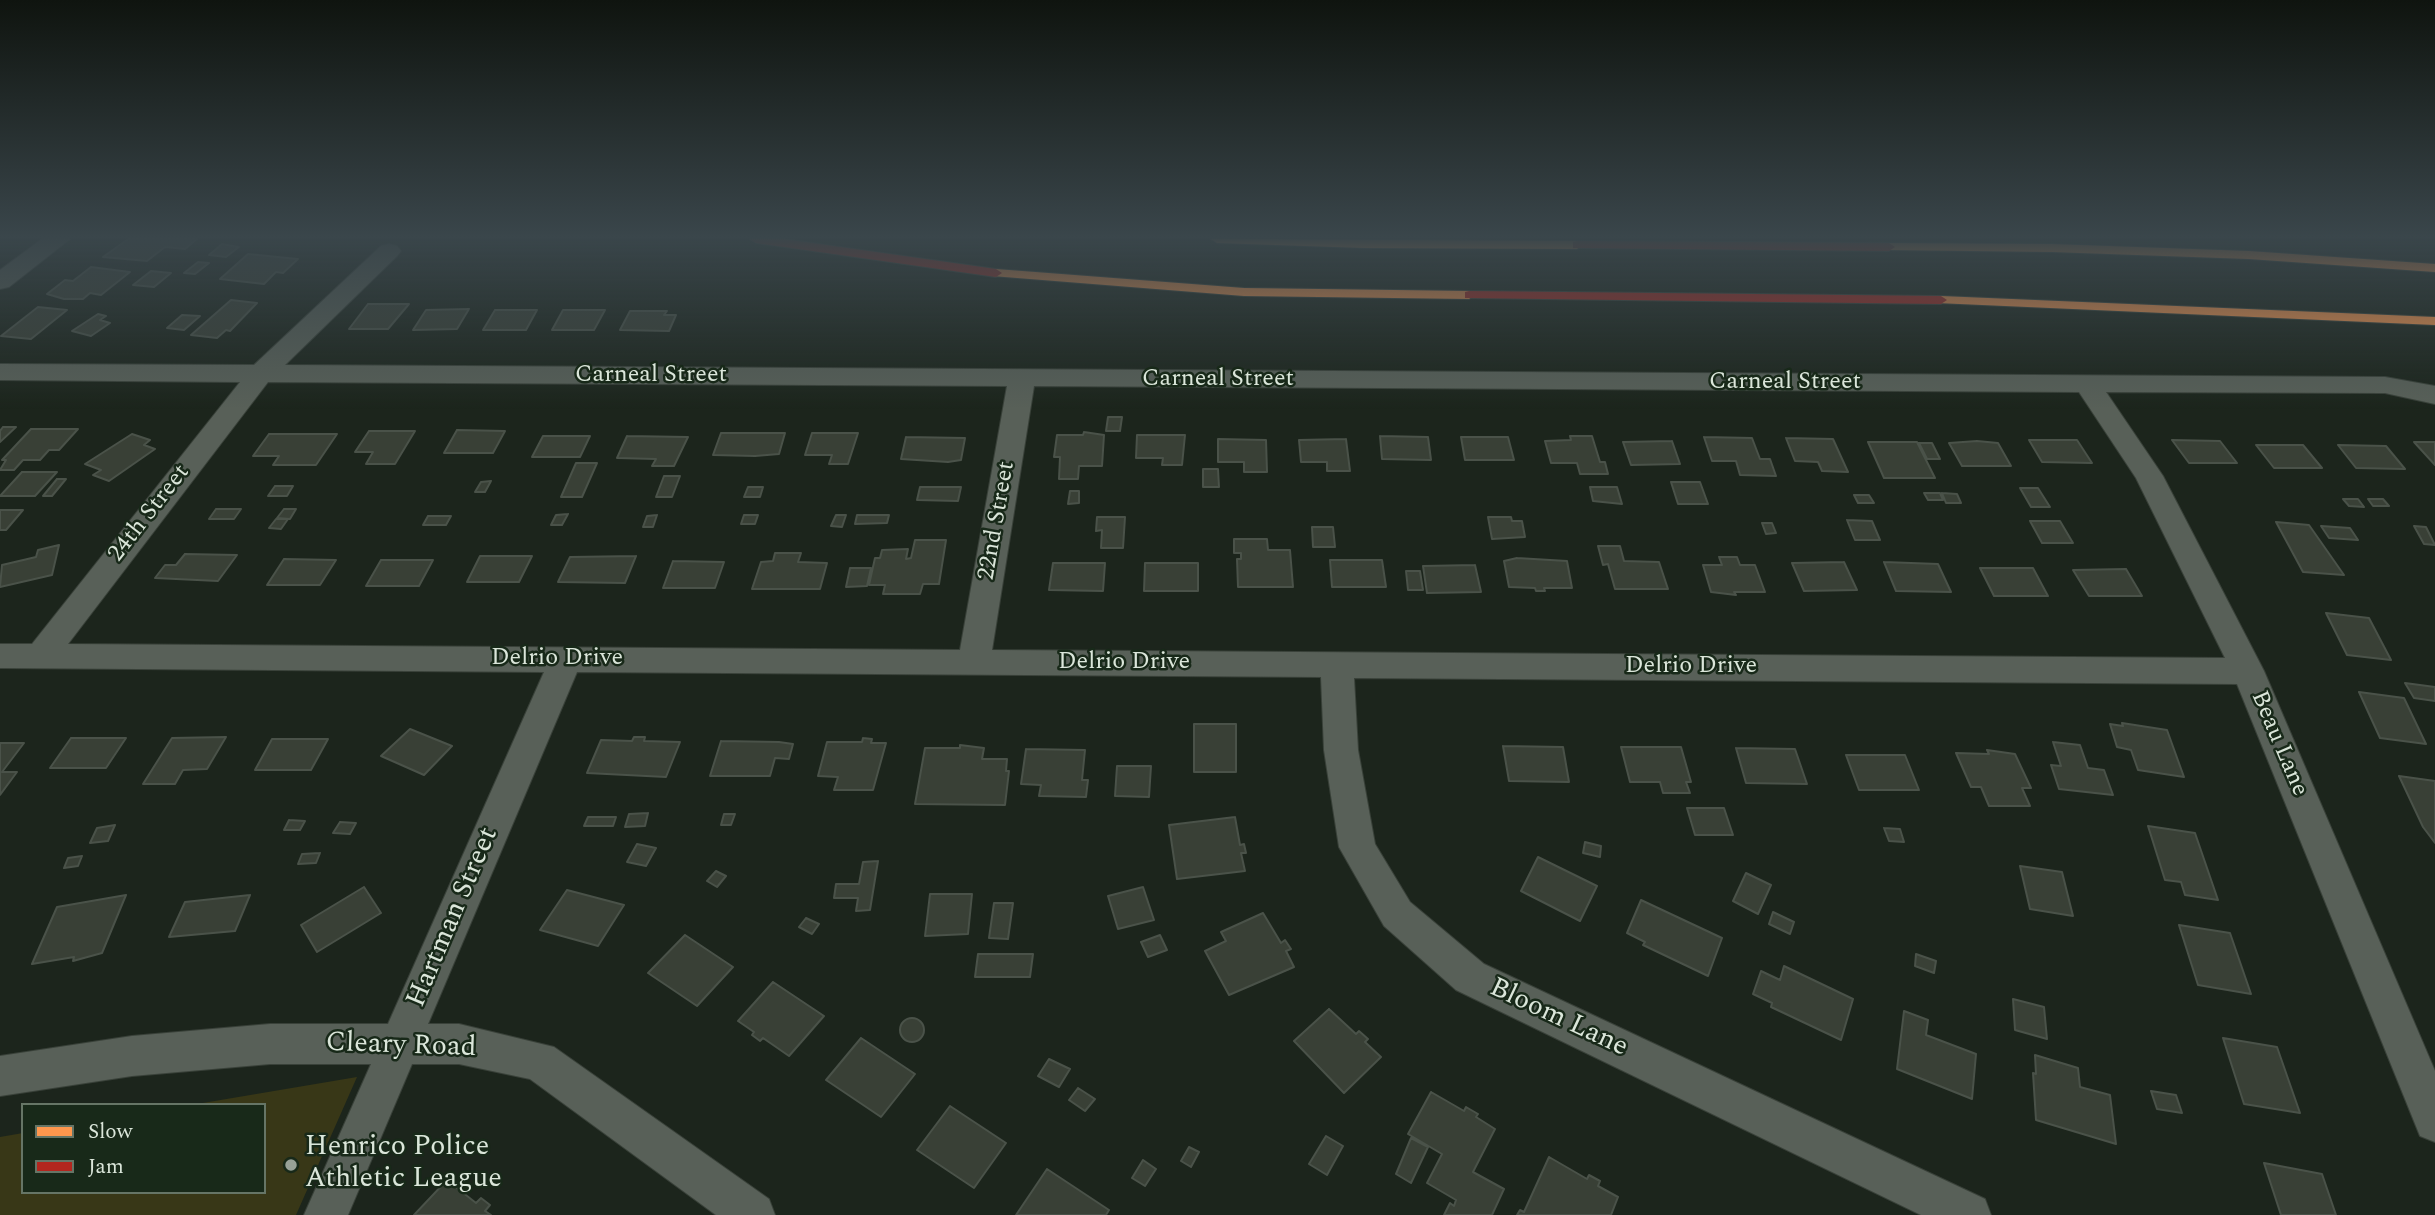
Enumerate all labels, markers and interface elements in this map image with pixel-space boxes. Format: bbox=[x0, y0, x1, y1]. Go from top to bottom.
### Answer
street label: Carneal Street bbox=[575, 362, 727, 390]
street label: Carneal Street bbox=[1142, 366, 1294, 394]
street label: Carneal Street bbox=[1709, 369, 1861, 397]
street label: 22nd Street bbox=[973, 459, 1023, 583]
street label: 24th Street bbox=[103, 460, 197, 568]
street label: Delrio Drive bbox=[491, 645, 623, 673]
street label: Delrio Drive bbox=[1058, 649, 1190, 677]
street label: Delrio Drive bbox=[1625, 653, 1757, 681]
street label: Beau Lane bbox=[2243, 687, 2313, 801]
street label: Hartman Street bbox=[401, 823, 507, 1013]
street label: Bloom Lane bbox=[1483, 972, 1633, 1066]
street label: Cleary Road bbox=[325, 1028, 477, 1066]
legend bbox=[21, 1103, 266, 1194]
text: Slow bbox=[88, 1116, 132, 1148]
place label: Henrico Police Athletic League bbox=[305, 1132, 502, 1198]
text: Jam bbox=[88, 1151, 124, 1183]
marker: Henrico Police Athletic League bbox=[283, 1157, 299, 1173]

